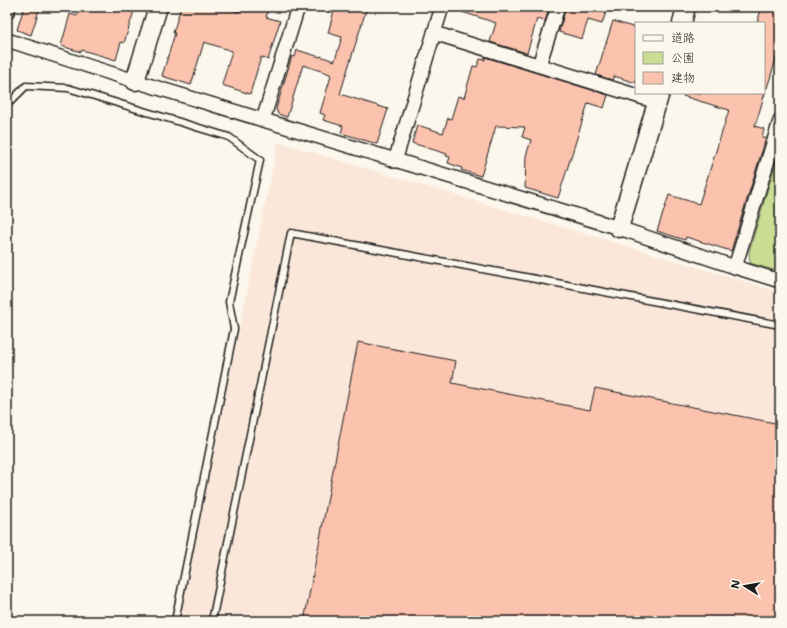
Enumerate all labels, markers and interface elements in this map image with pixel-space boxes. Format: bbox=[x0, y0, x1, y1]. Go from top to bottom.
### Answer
legend bbox=[635, 22, 765, 94]
text: 道路 bbox=[671, 30, 695, 46]
text: 公園 bbox=[671, 50, 695, 66]
text: 建物 bbox=[671, 70, 695, 86]
north arrow bbox=[725, 566, 765, 606]
text: N bbox=[727, 578, 744, 590]

